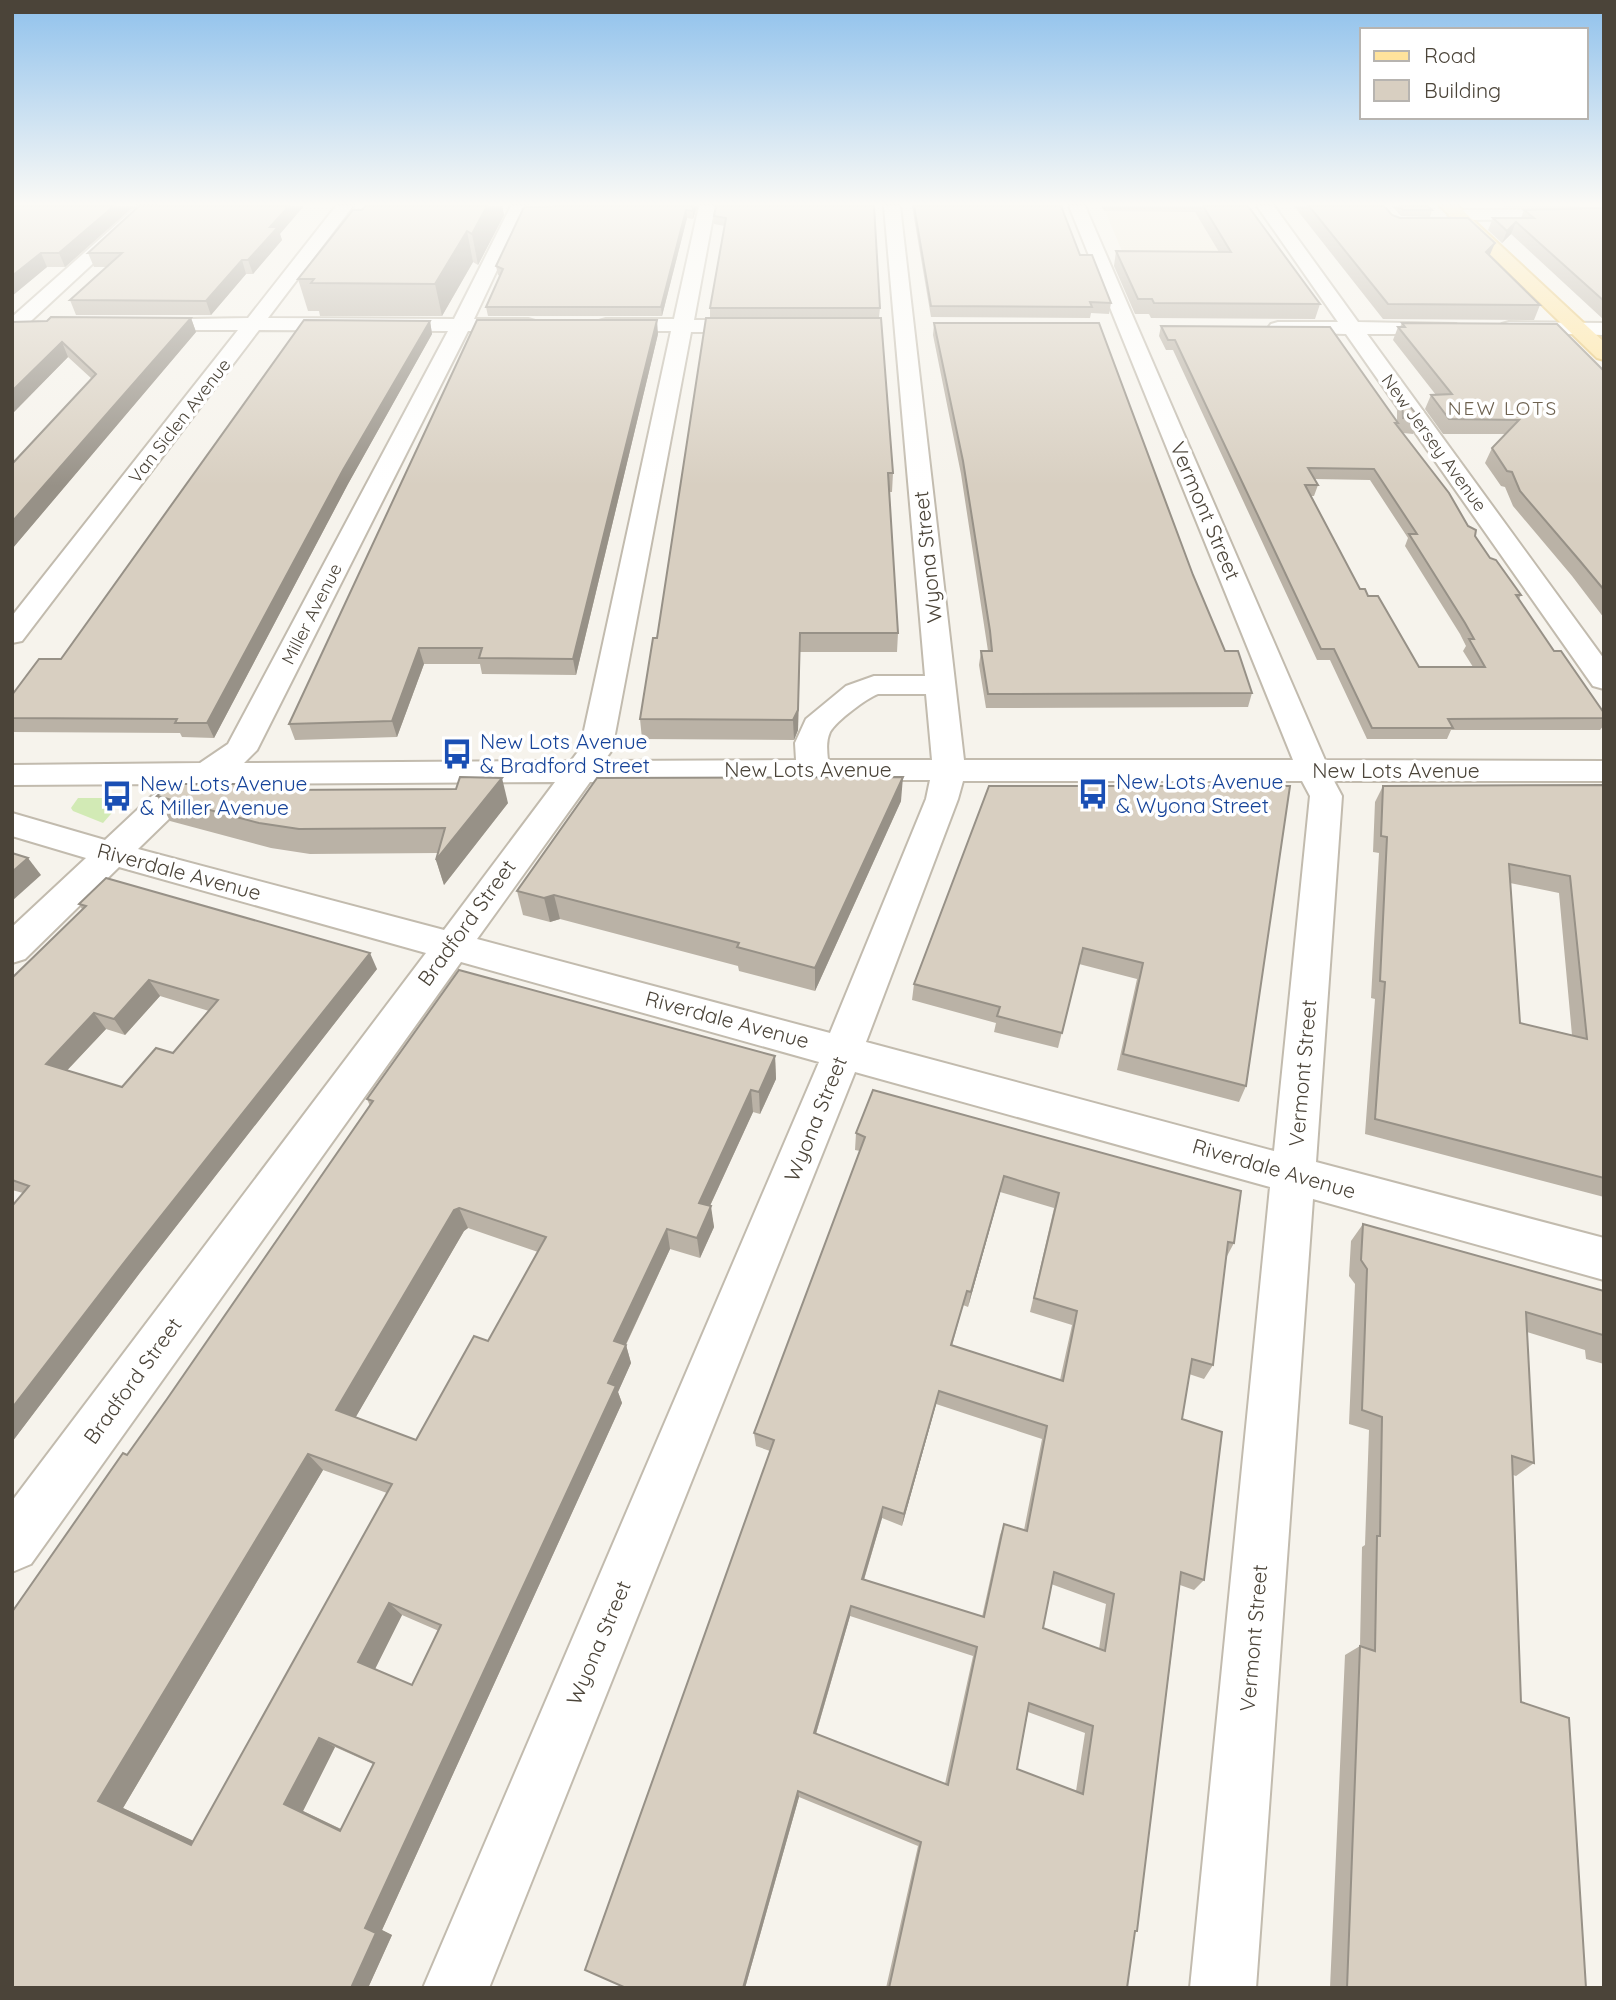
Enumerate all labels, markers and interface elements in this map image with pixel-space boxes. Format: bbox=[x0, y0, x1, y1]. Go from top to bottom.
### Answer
legend bbox=[1360, 28, 1588, 119]
text: Road bbox=[1424, 42, 1476, 68]
text: Building bbox=[1424, 77, 1501, 103]
street label: Van Siclen Avenue bbox=[124, 354, 236, 488]
street label: New Jersey Avenue bbox=[1377, 369, 1492, 516]
district label: NEW LOTS bbox=[1448, 396, 1558, 420]
street label: Vermont Street bbox=[1165, 438, 1247, 584]
street label: Wyona Street bbox=[907, 490, 947, 624]
street label: Miller Avenue bbox=[276, 559, 347, 668]
place label: New Lots Avenue & Bradford Street bbox=[480, 728, 650, 778]
bus stop icon: New Lots Avenue & Bradford Street bbox=[440, 737, 474, 771]
street label: New Lots Avenue bbox=[724, 756, 892, 782]
street label: New Lots Avenue bbox=[1312, 757, 1480, 783]
place label: New Lots Avenue & Wyona Street bbox=[1116, 768, 1283, 818]
place label: New Lots Avenue & Miller Avenue bbox=[140, 770, 307, 820]
bus stop icon: New Lots Avenue & Wyona Street bbox=[1076, 777, 1110, 811]
bus stop icon: New Lots Avenue & Miller Avenue bbox=[100, 779, 134, 813]
street label: Riverdale Avenue bbox=[94, 837, 264, 905]
street label: Bradford Street bbox=[412, 854, 521, 991]
street label: Riverdale Avenue bbox=[642, 985, 812, 1053]
street label: Vermont Street bbox=[1283, 998, 1321, 1148]
street label: Wyona Street bbox=[778, 1052, 852, 1185]
street label: Riverdale Avenue bbox=[1190, 1132, 1359, 1204]
street label: Bradford Street bbox=[78, 1312, 187, 1449]
street label: Vermont Street bbox=[1234, 1563, 1272, 1713]
street label: Wyona Street bbox=[560, 1576, 636, 1709]

